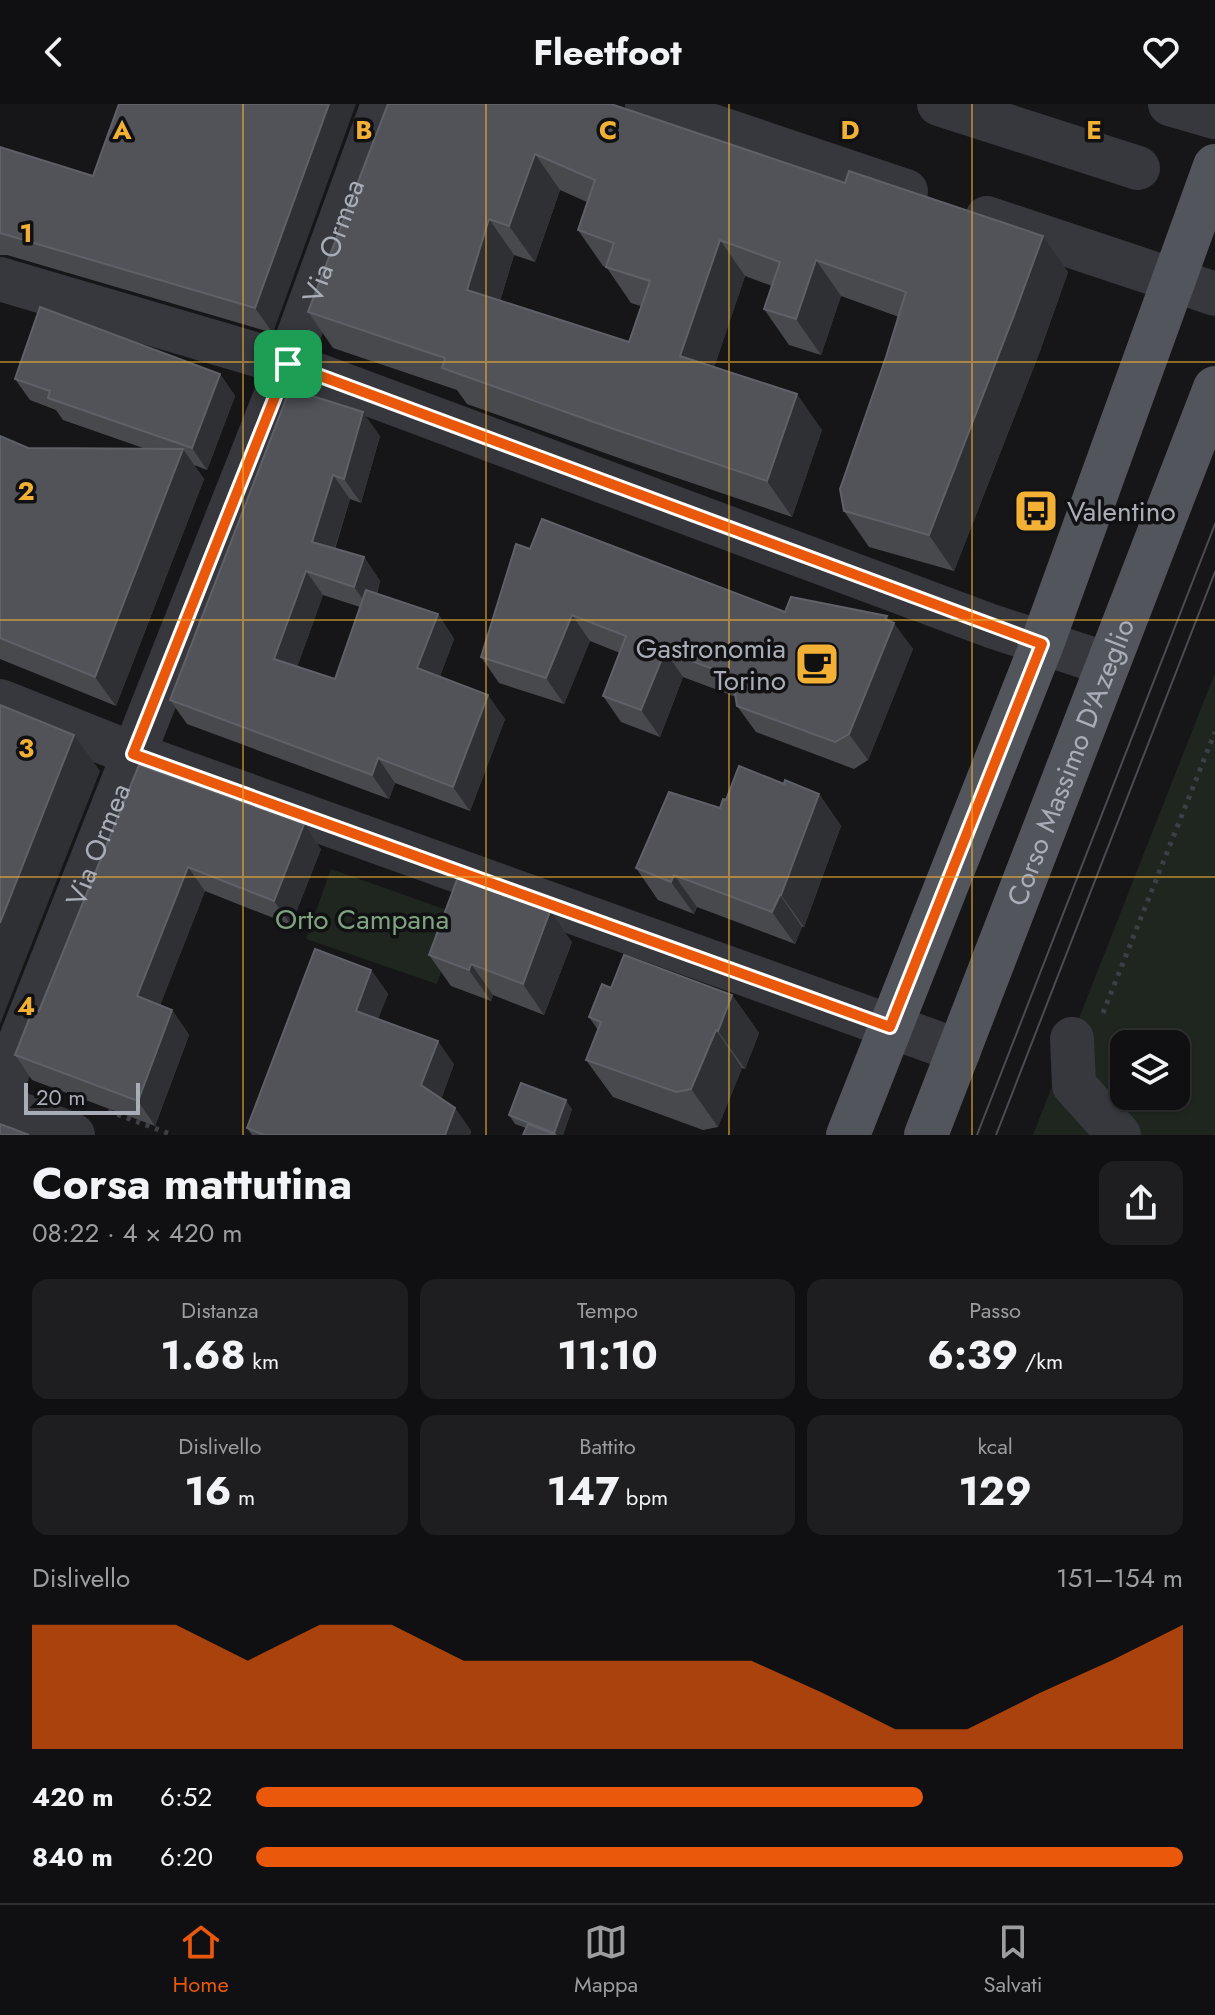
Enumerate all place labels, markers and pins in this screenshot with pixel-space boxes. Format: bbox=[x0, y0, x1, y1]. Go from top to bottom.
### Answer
pin bbox=[254, 330, 322, 398]
bus stop icon: Valentino bbox=[1012, 487, 1060, 535]
place label: Valentino bbox=[1067, 491, 1176, 532]
place label: Gastronomia Torino bbox=[636, 628, 786, 701]
cafe icon: Gastronomia Torino bbox=[793, 640, 841, 688]

